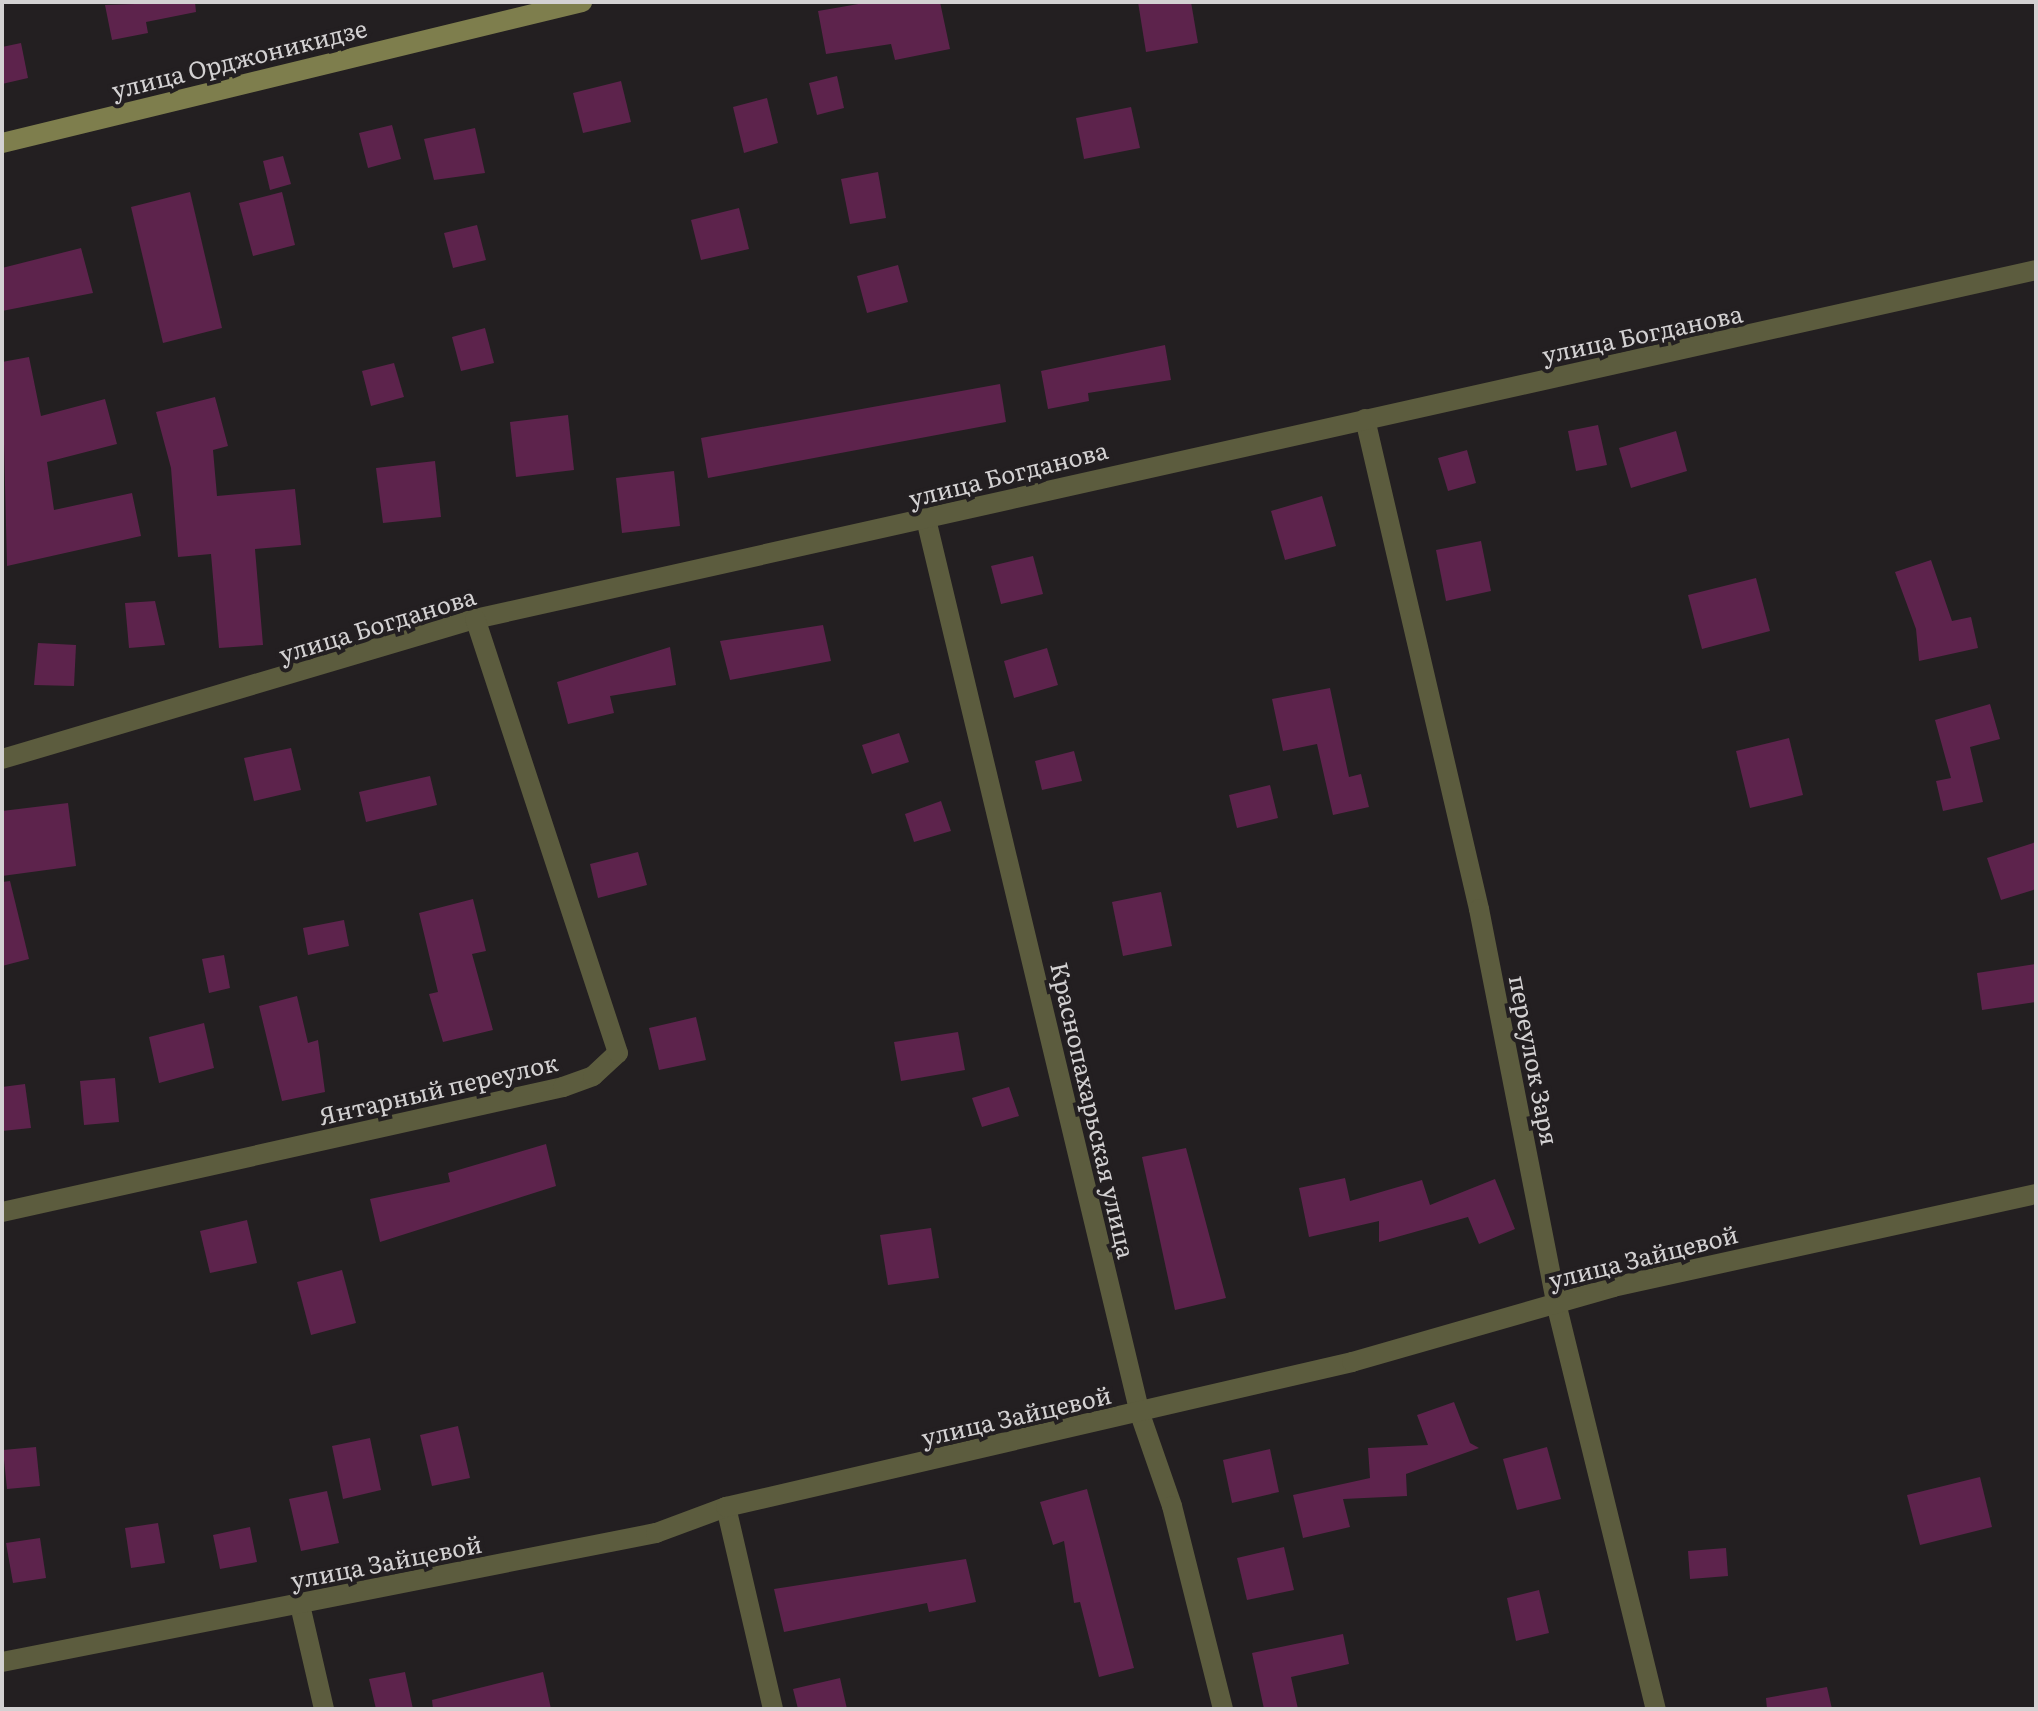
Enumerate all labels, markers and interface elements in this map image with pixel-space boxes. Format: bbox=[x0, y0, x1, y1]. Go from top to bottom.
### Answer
street label: улица Орджоникидзе bbox=[108, 12, 370, 104]
street label: улица Богданова bbox=[1539, 298, 1745, 368]
street label: улица Богданова bbox=[905, 434, 1111, 512]
street label: улица Богданова bbox=[275, 580, 479, 668]
street label: Краснопахарьская улица bbox=[1046, 959, 1142, 1261]
street label: переулок Заря bbox=[1504, 972, 1566, 1148]
street label: Янтарный переулок bbox=[316, 1046, 560, 1130]
street label: улица Зайцевой bbox=[1545, 1219, 1741, 1293]
street label: улица Зайцевой bbox=[918, 1379, 1114, 1451]
street label: улица Зайцевой bbox=[288, 1528, 484, 1594]

